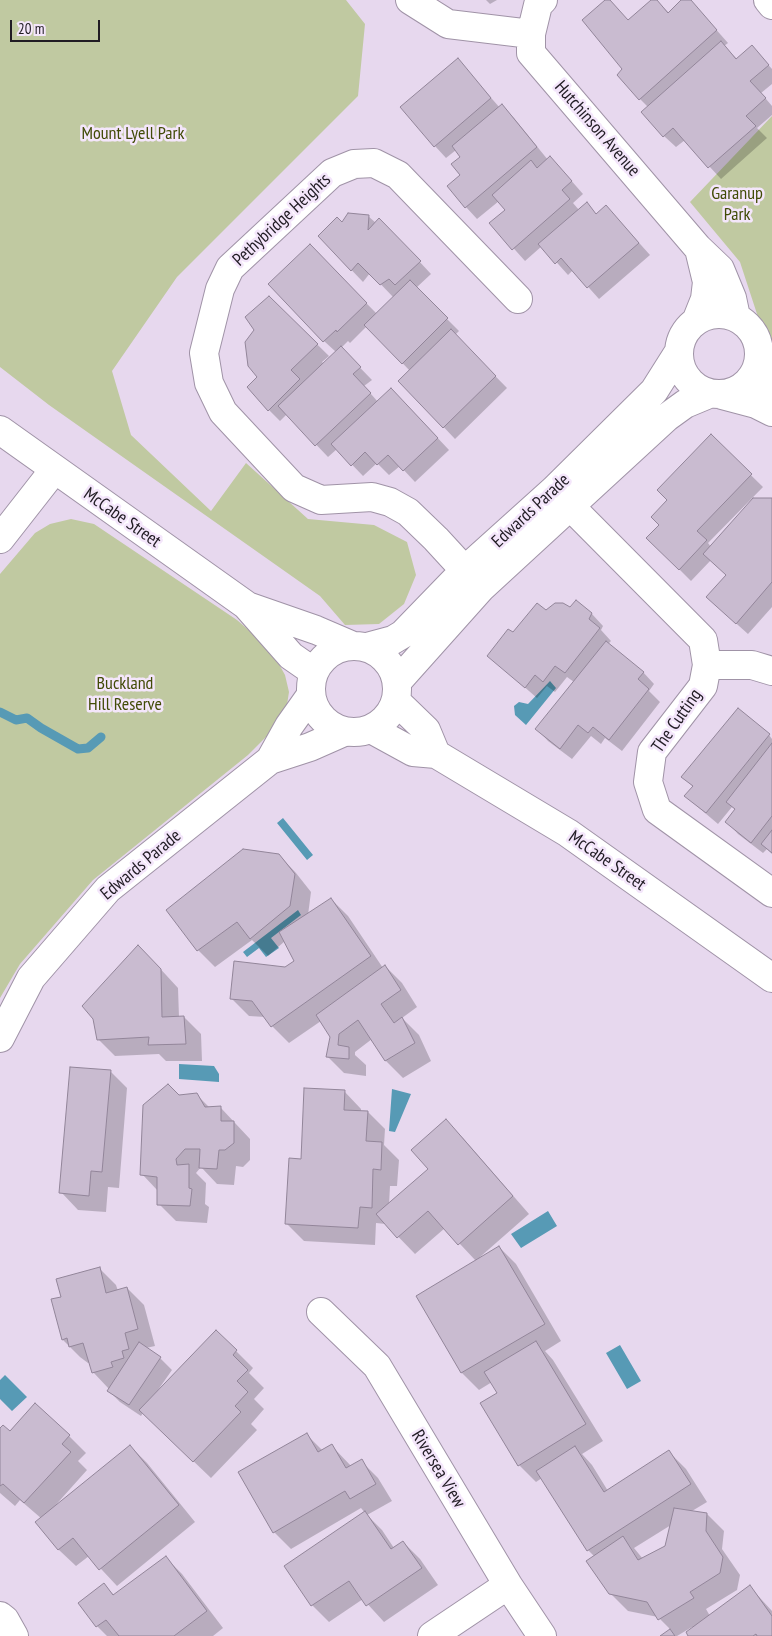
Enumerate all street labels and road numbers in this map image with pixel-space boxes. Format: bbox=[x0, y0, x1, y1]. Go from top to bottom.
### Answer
street label: Hutchinson Avenue bbox=[550, 77, 644, 181]
street label: Pethybridge Heights bbox=[229, 169, 335, 271]
street label: Edwards Parade bbox=[488, 470, 574, 552]
street label: McCabe Street bbox=[79, 484, 165, 552]
street label: The Cutting bbox=[647, 685, 707, 757]
street label: Edwards Parade bbox=[96, 825, 186, 905]
street label: McCabe Street bbox=[564, 827, 650, 895]
street label: Riversea View bbox=[406, 1426, 470, 1512]

